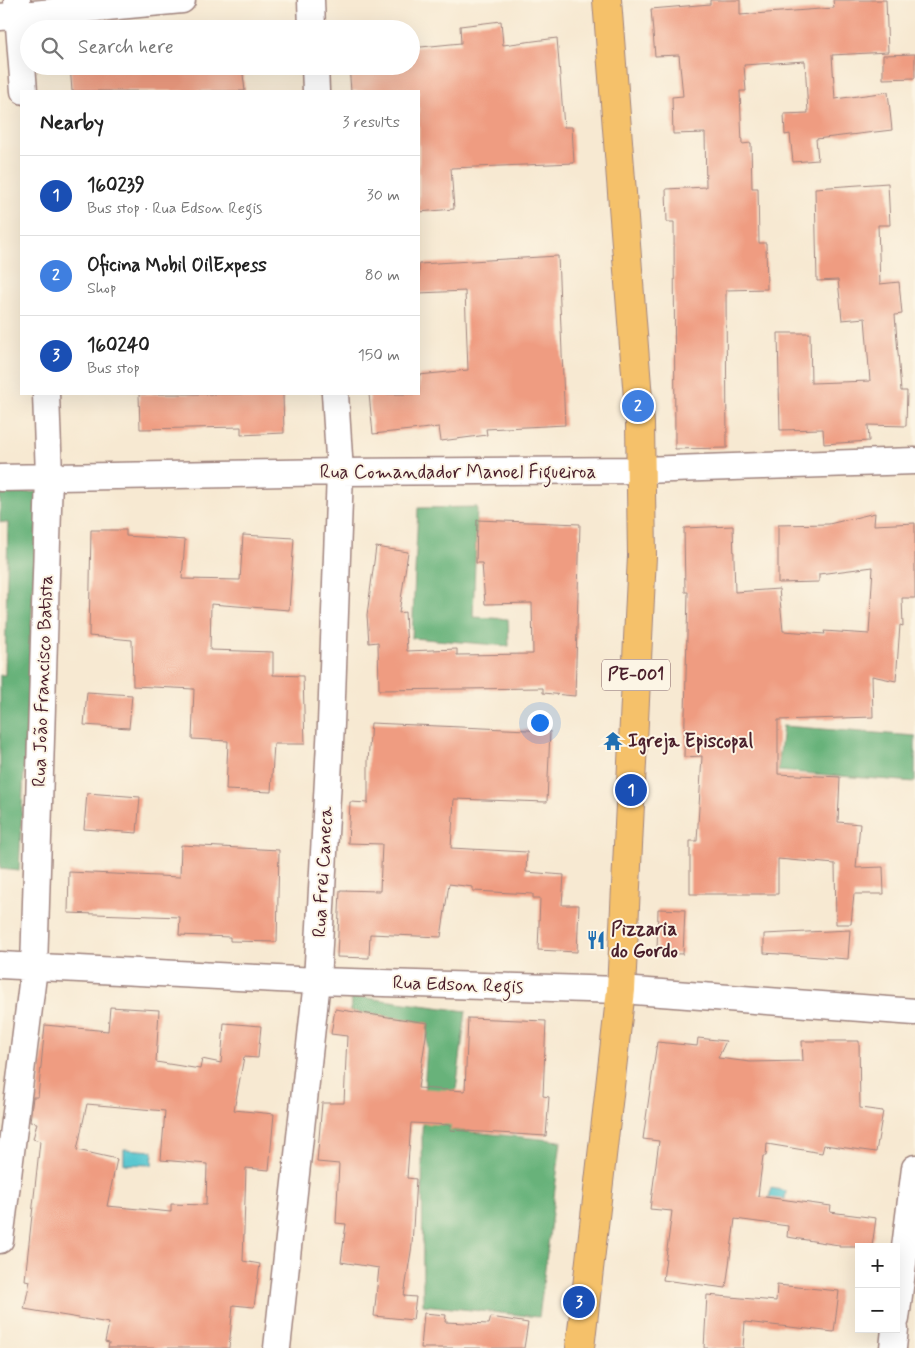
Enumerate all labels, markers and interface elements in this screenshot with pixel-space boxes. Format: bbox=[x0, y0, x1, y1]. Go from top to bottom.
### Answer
search box bbox=[20, 20, 420, 75]
icon: search bbox=[38, 34, 66, 62]
text: Search here bbox=[78, 35, 174, 60]
text: Nearby bbox=[40, 109, 104, 137]
text: 3 results bbox=[342, 112, 400, 133]
text: 160239 bbox=[87, 173, 145, 198]
text: 1 bbox=[52, 185, 60, 206]
text: 30 m bbox=[367, 185, 400, 206]
text: Bus stop · Rua Edson Regis bbox=[87, 198, 262, 219]
text: Oficina Mobil OilExpess bbox=[87, 253, 267, 278]
text: 2 bbox=[52, 265, 60, 286]
text: 80 m bbox=[365, 265, 400, 286]
text: Shop bbox=[87, 278, 116, 299]
text: 160240 bbox=[87, 333, 150, 358]
text: 3 bbox=[52, 345, 60, 366]
text: 150 m bbox=[358, 345, 400, 366]
text: Bus stop bbox=[87, 358, 140, 379]
pin: 2 bbox=[622, 387, 654, 425]
street label: Rua Comandador Manoel Figueiroa bbox=[320, 460, 596, 488]
street label: Rua João Francisco Batista bbox=[27, 575, 59, 787]
road number: PE-001 bbox=[602, 660, 670, 690]
your location bbox=[527, 710, 553, 736]
place label: Igreja Episcopal bbox=[628, 729, 753, 755]
temple icon: Igreja Episcopal bbox=[602, 730, 624, 752]
pin: 1 bbox=[615, 771, 647, 809]
street label: Rua Frei Caneca bbox=[307, 805, 339, 938]
place label: Pizzaria do Gordo bbox=[611, 917, 678, 964]
restaurant icon: Pizzaria do Gordo bbox=[585, 929, 607, 951]
street label: Rua Edson Regis bbox=[392, 970, 524, 1003]
map controls bbox=[855, 1243, 900, 1333]
button: + bbox=[855, 1243, 900, 1288]
pin: 3 bbox=[563, 1283, 595, 1321]
button: − bbox=[855, 1288, 900, 1333]

